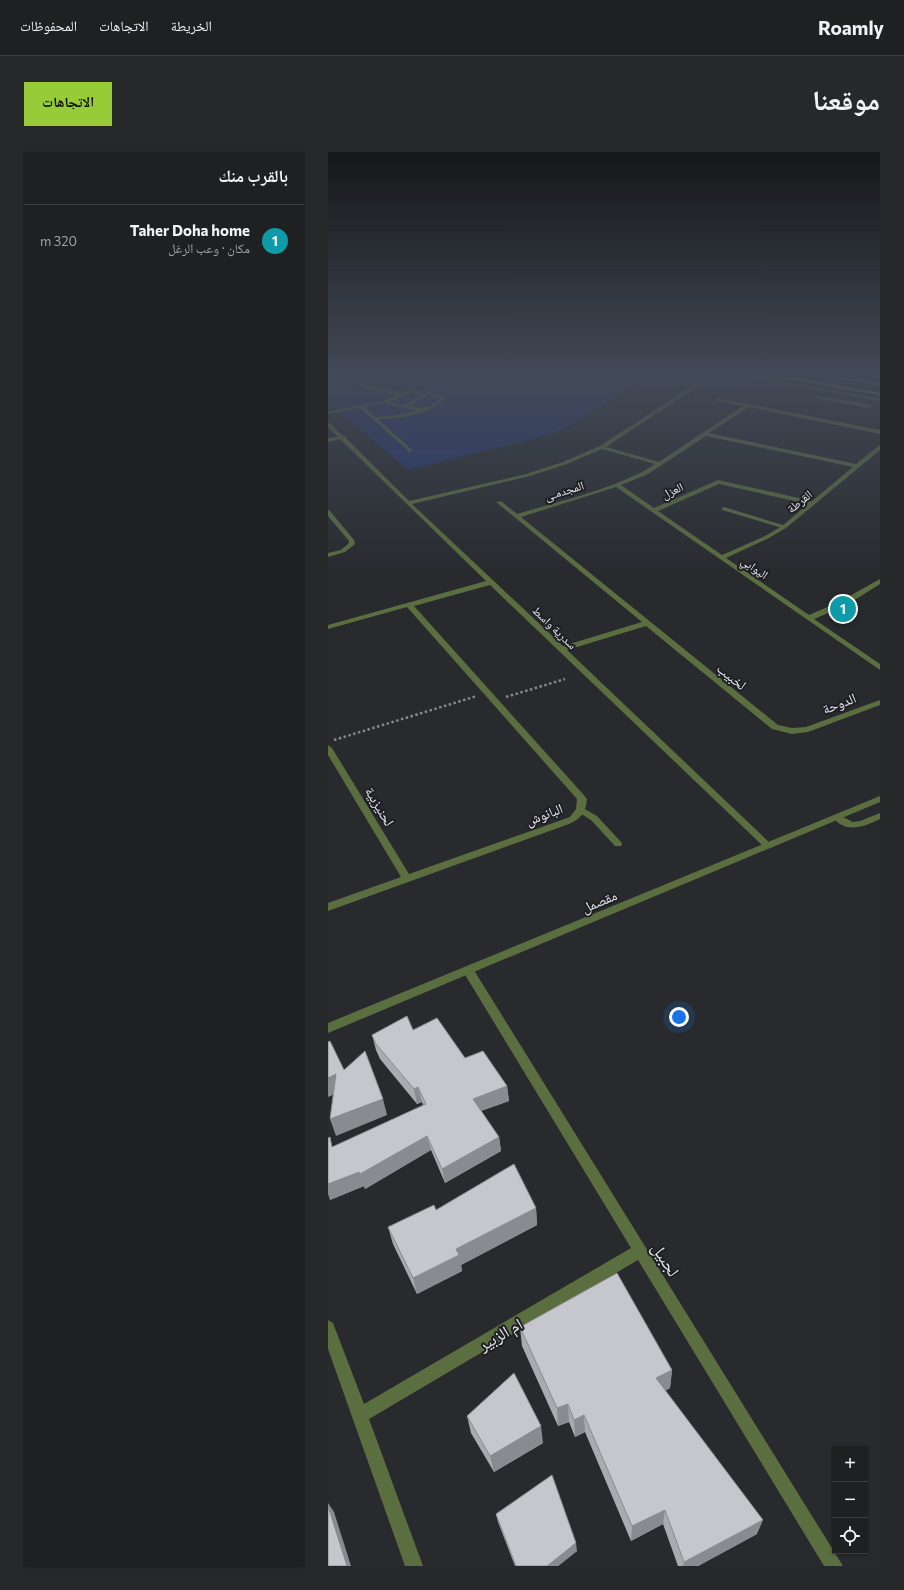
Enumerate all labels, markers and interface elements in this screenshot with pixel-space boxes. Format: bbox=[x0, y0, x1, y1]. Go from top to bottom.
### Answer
text: Roamly bbox=[818, 16, 884, 39]
text: المحفوظات bbox=[20, 17, 77, 34]
text: الاتجاهات bbox=[99, 17, 149, 34]
text: الخريطة bbox=[171, 17, 212, 34]
button: الاتجاهات bbox=[24, 82, 112, 126]
text: موقعنا bbox=[812, 82, 880, 116]
text: بالقرب منك bbox=[218, 165, 288, 186]
text: Taher Doha home bbox=[130, 221, 250, 239]
text: 320 m bbox=[40, 233, 77, 249]
text: 1 bbox=[272, 233, 278, 249]
text: مكان · وعب الرغل bbox=[168, 240, 250, 256]
street label: المجدمـى bbox=[543, 477, 586, 504]
street label: العزل bbox=[659, 479, 686, 502]
street label: القرطة bbox=[784, 487, 814, 515]
street label: اليوابي bbox=[736, 553, 771, 585]
pin: 1 bbox=[830, 594, 856, 624]
street label: سدرية واسط bbox=[529, 603, 580, 652]
street label: لخبيب bbox=[714, 659, 750, 693]
street label: الدوحة bbox=[820, 689, 859, 718]
street label: لحنيزبية bbox=[361, 783, 398, 829]
street label: البانوش bbox=[523, 799, 565, 830]
street label: مقصمل bbox=[579, 886, 620, 917]
your location bbox=[669, 1007, 689, 1027]
street label: لجبيل bbox=[647, 1238, 684, 1280]
street label: ام الزبير bbox=[473, 1313, 527, 1357]
map controls bbox=[832, 1446, 868, 1554]
button: + bbox=[832, 1446, 868, 1482]
button: − bbox=[832, 1482, 868, 1518]
button: locate bbox=[832, 1518, 868, 1554]

